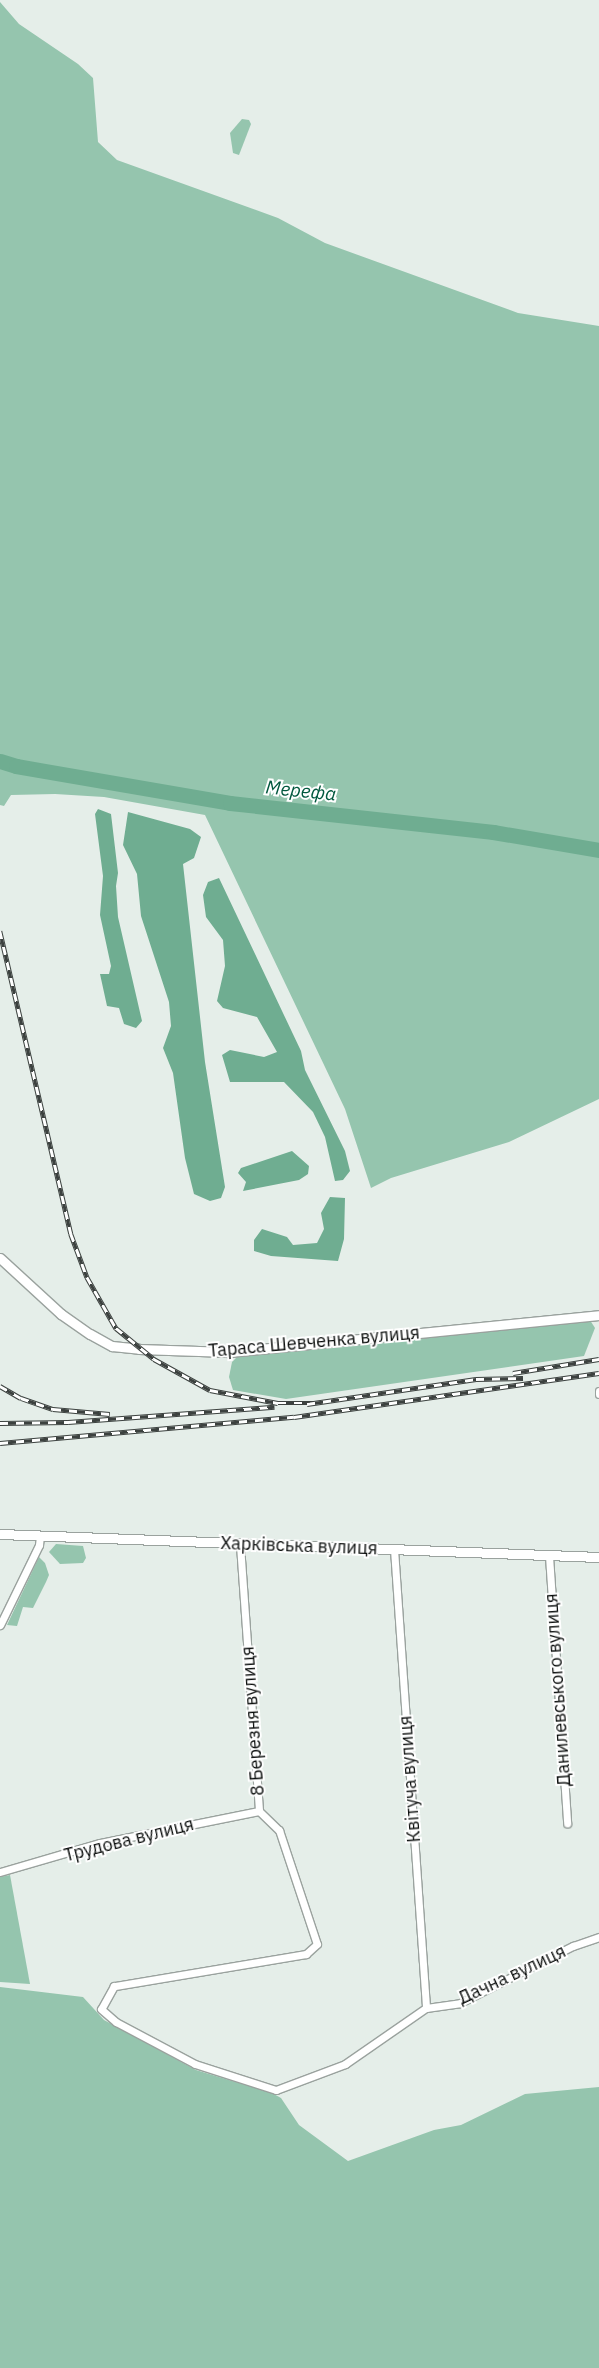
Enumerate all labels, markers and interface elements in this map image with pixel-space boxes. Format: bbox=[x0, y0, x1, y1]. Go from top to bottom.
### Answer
water label: Мерефа bbox=[265, 776, 337, 806]
street label: Тараса Шевченка вулиця bbox=[207, 1322, 421, 1362]
street label: Харківська вулиця bbox=[220, 1532, 378, 1560]
street label: Данилевського вулиця bbox=[540, 1593, 576, 1787]
street label: 8 Березня вулиця bbox=[237, 1645, 269, 1797]
street label: Квітуча вулиця bbox=[395, 1715, 425, 1843]
street label: Трудова вулиця bbox=[62, 1813, 196, 1867]
street label: Дачна вулиця bbox=[455, 1941, 569, 2009]

